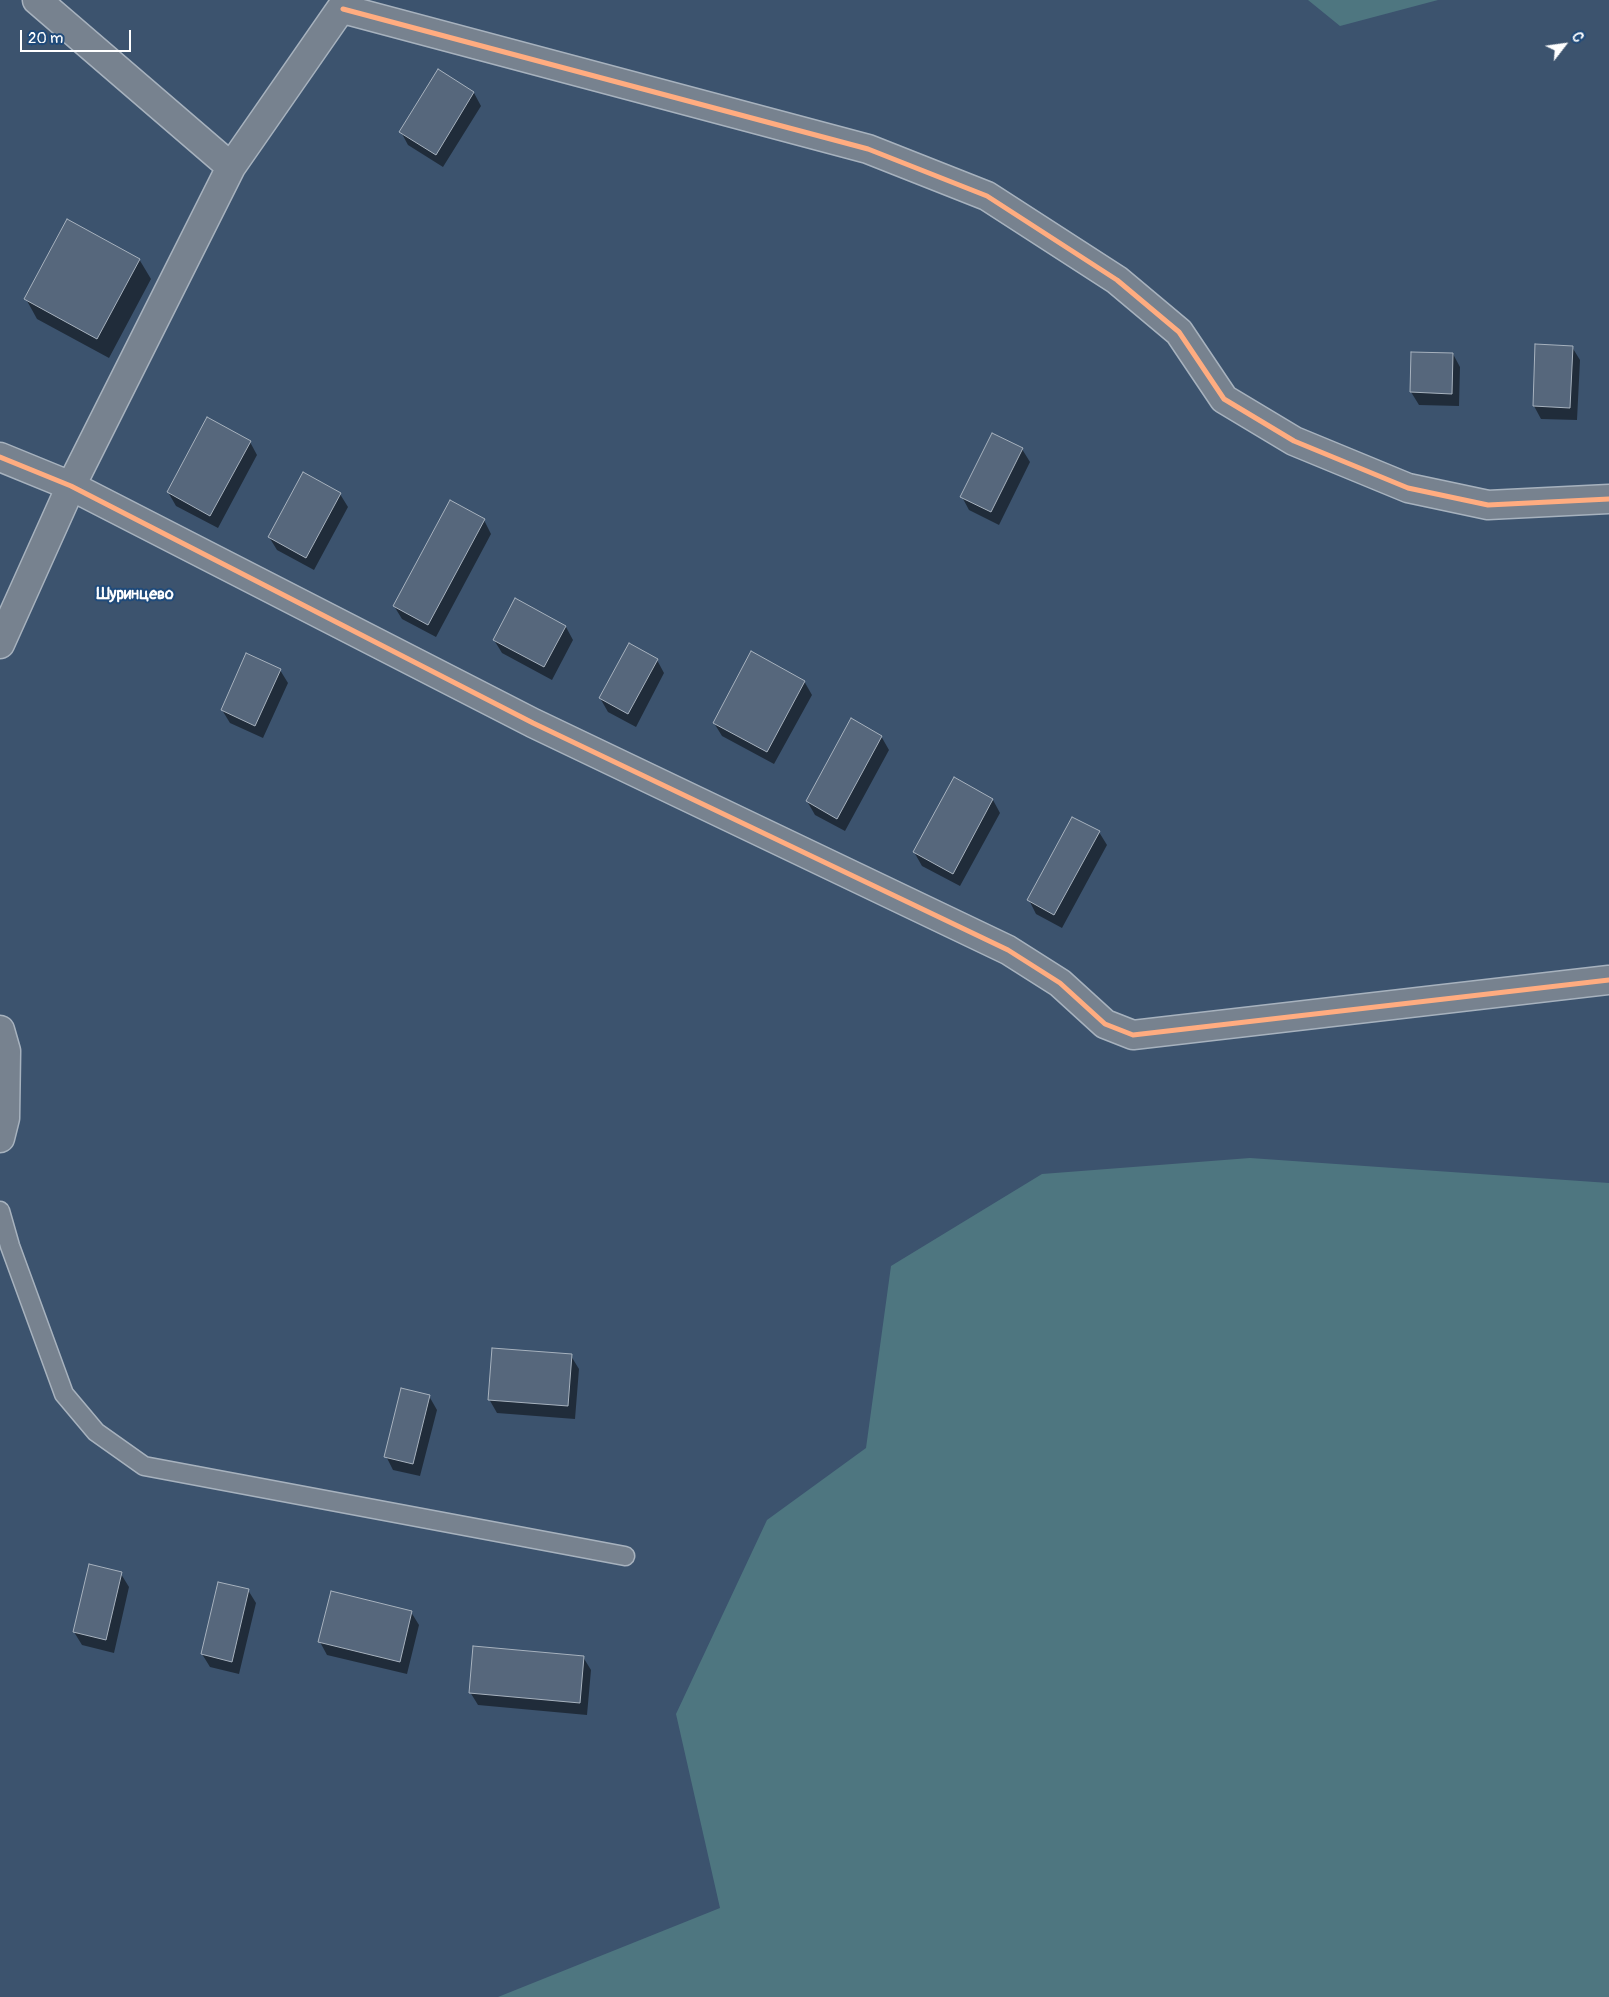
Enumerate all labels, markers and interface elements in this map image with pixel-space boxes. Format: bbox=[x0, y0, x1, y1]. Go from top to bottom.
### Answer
scale bar bbox=[22, 20, 134, 52]
north arrow bbox=[1539, 20, 1589, 70]
text: 20 m bbox=[28, 29, 63, 48]
text: С bbox=[1568, 29, 1587, 45]
district label: Шуринцево bbox=[97, 585, 173, 605]

